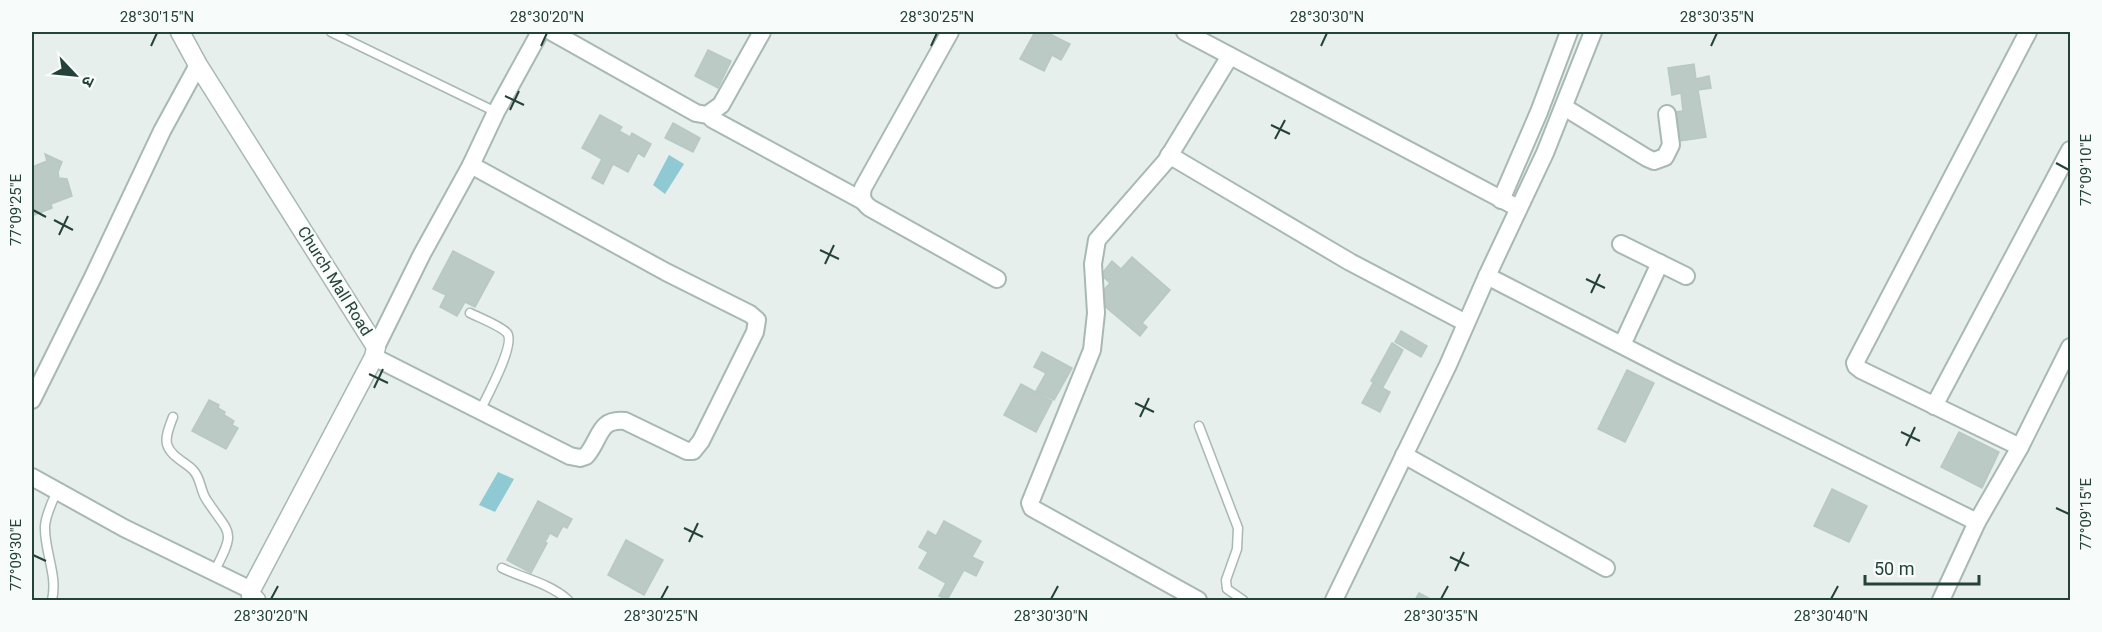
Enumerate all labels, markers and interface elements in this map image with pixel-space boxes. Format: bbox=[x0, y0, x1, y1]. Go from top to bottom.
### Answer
text: 28°30'15"N bbox=[120, 8, 194, 26]
text: 28°30'20"N bbox=[510, 8, 584, 26]
text: 28°30'25"N bbox=[900, 8, 974, 26]
text: 28°30'30"N bbox=[1290, 8, 1364, 26]
text: 28°30'35"N bbox=[1680, 8, 1754, 26]
north arrow bbox=[45, 45, 105, 105]
text: उ bbox=[77, 73, 99, 90]
text: 77°09'10"E bbox=[2077, 133, 2095, 206]
text: 77°09'25"E bbox=[7, 173, 25, 246]
street label: Church Mall Road bbox=[294, 223, 376, 339]
text: 77°09'15"E bbox=[2077, 477, 2095, 550]
text: 77°09'30"E bbox=[7, 518, 25, 591]
scale bar bbox=[1865, 548, 1979, 586]
text: 50 m bbox=[1874, 558, 1914, 579]
text: 28°30'20"N bbox=[234, 607, 308, 625]
text: 28°30'25"N bbox=[624, 607, 698, 625]
text: 28°30'30"N bbox=[1014, 607, 1088, 625]
text: 28°30'35"N bbox=[1404, 607, 1478, 625]
text: 28°30'40"N bbox=[1794, 607, 1868, 625]

